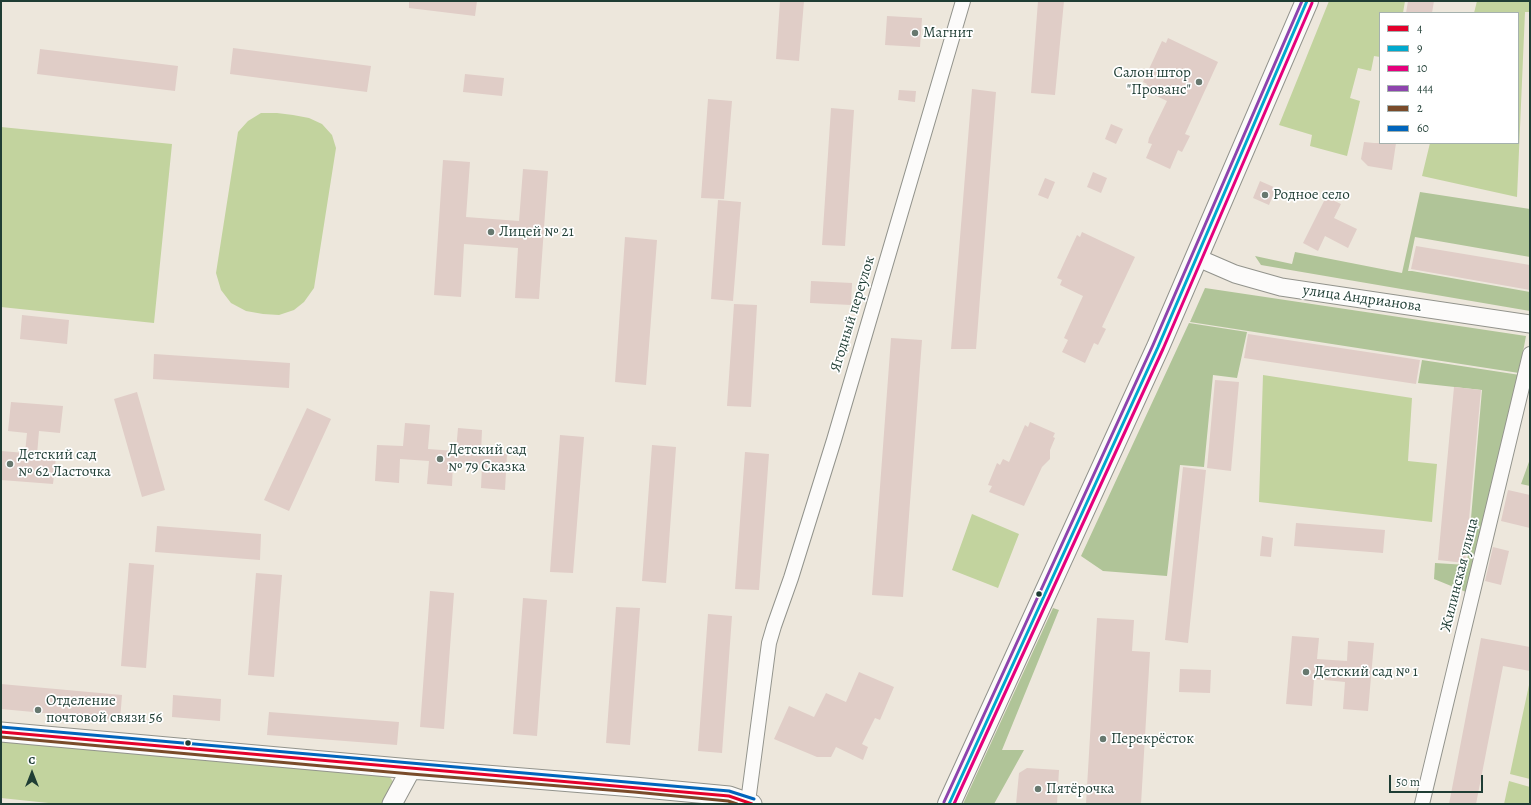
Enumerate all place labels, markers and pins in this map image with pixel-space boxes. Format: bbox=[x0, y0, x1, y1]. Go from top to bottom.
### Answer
place label: Магнит bbox=[923, 24, 973, 42]
marker: Магнит bbox=[910, 28, 920, 38]
place label: Салон штор "Прованс" bbox=[1114, 64, 1191, 99]
marker: Салон штор "Прованс" bbox=[1194, 77, 1204, 87]
place label: Родное село bbox=[1273, 186, 1350, 204]
marker: Родное село bbox=[1260, 190, 1270, 200]
place label: Лицей № 21 bbox=[499, 223, 574, 241]
marker: Лицей № 21 bbox=[486, 227, 496, 237]
place label: Детский сад № 79 Сказка bbox=[448, 441, 527, 476]
place label: Детский сад № 62 Ласточка bbox=[18, 446, 111, 481]
marker: Детский сад № 79 Сказка bbox=[435, 454, 445, 464]
marker: Детский сад № 62 Ласточка bbox=[5, 459, 15, 469]
unlabelled marker bbox=[1034, 589, 1044, 599]
place label: Детский сад № 1 bbox=[1314, 663, 1418, 681]
marker: Детский сад № 1 bbox=[1301, 667, 1311, 677]
place label: Отделение почтовой связи 56 bbox=[46, 692, 162, 727]
marker: Отделение почтовой связи 56 bbox=[33, 705, 43, 715]
place label: Перекрёсток bbox=[1111, 730, 1194, 748]
marker: Перекрёсток bbox=[1098, 734, 1108, 744]
unlabelled marker bbox=[183, 738, 193, 748]
place label: Пятёрочка bbox=[1046, 780, 1114, 798]
marker: Пятёрочка bbox=[1033, 784, 1043, 794]

